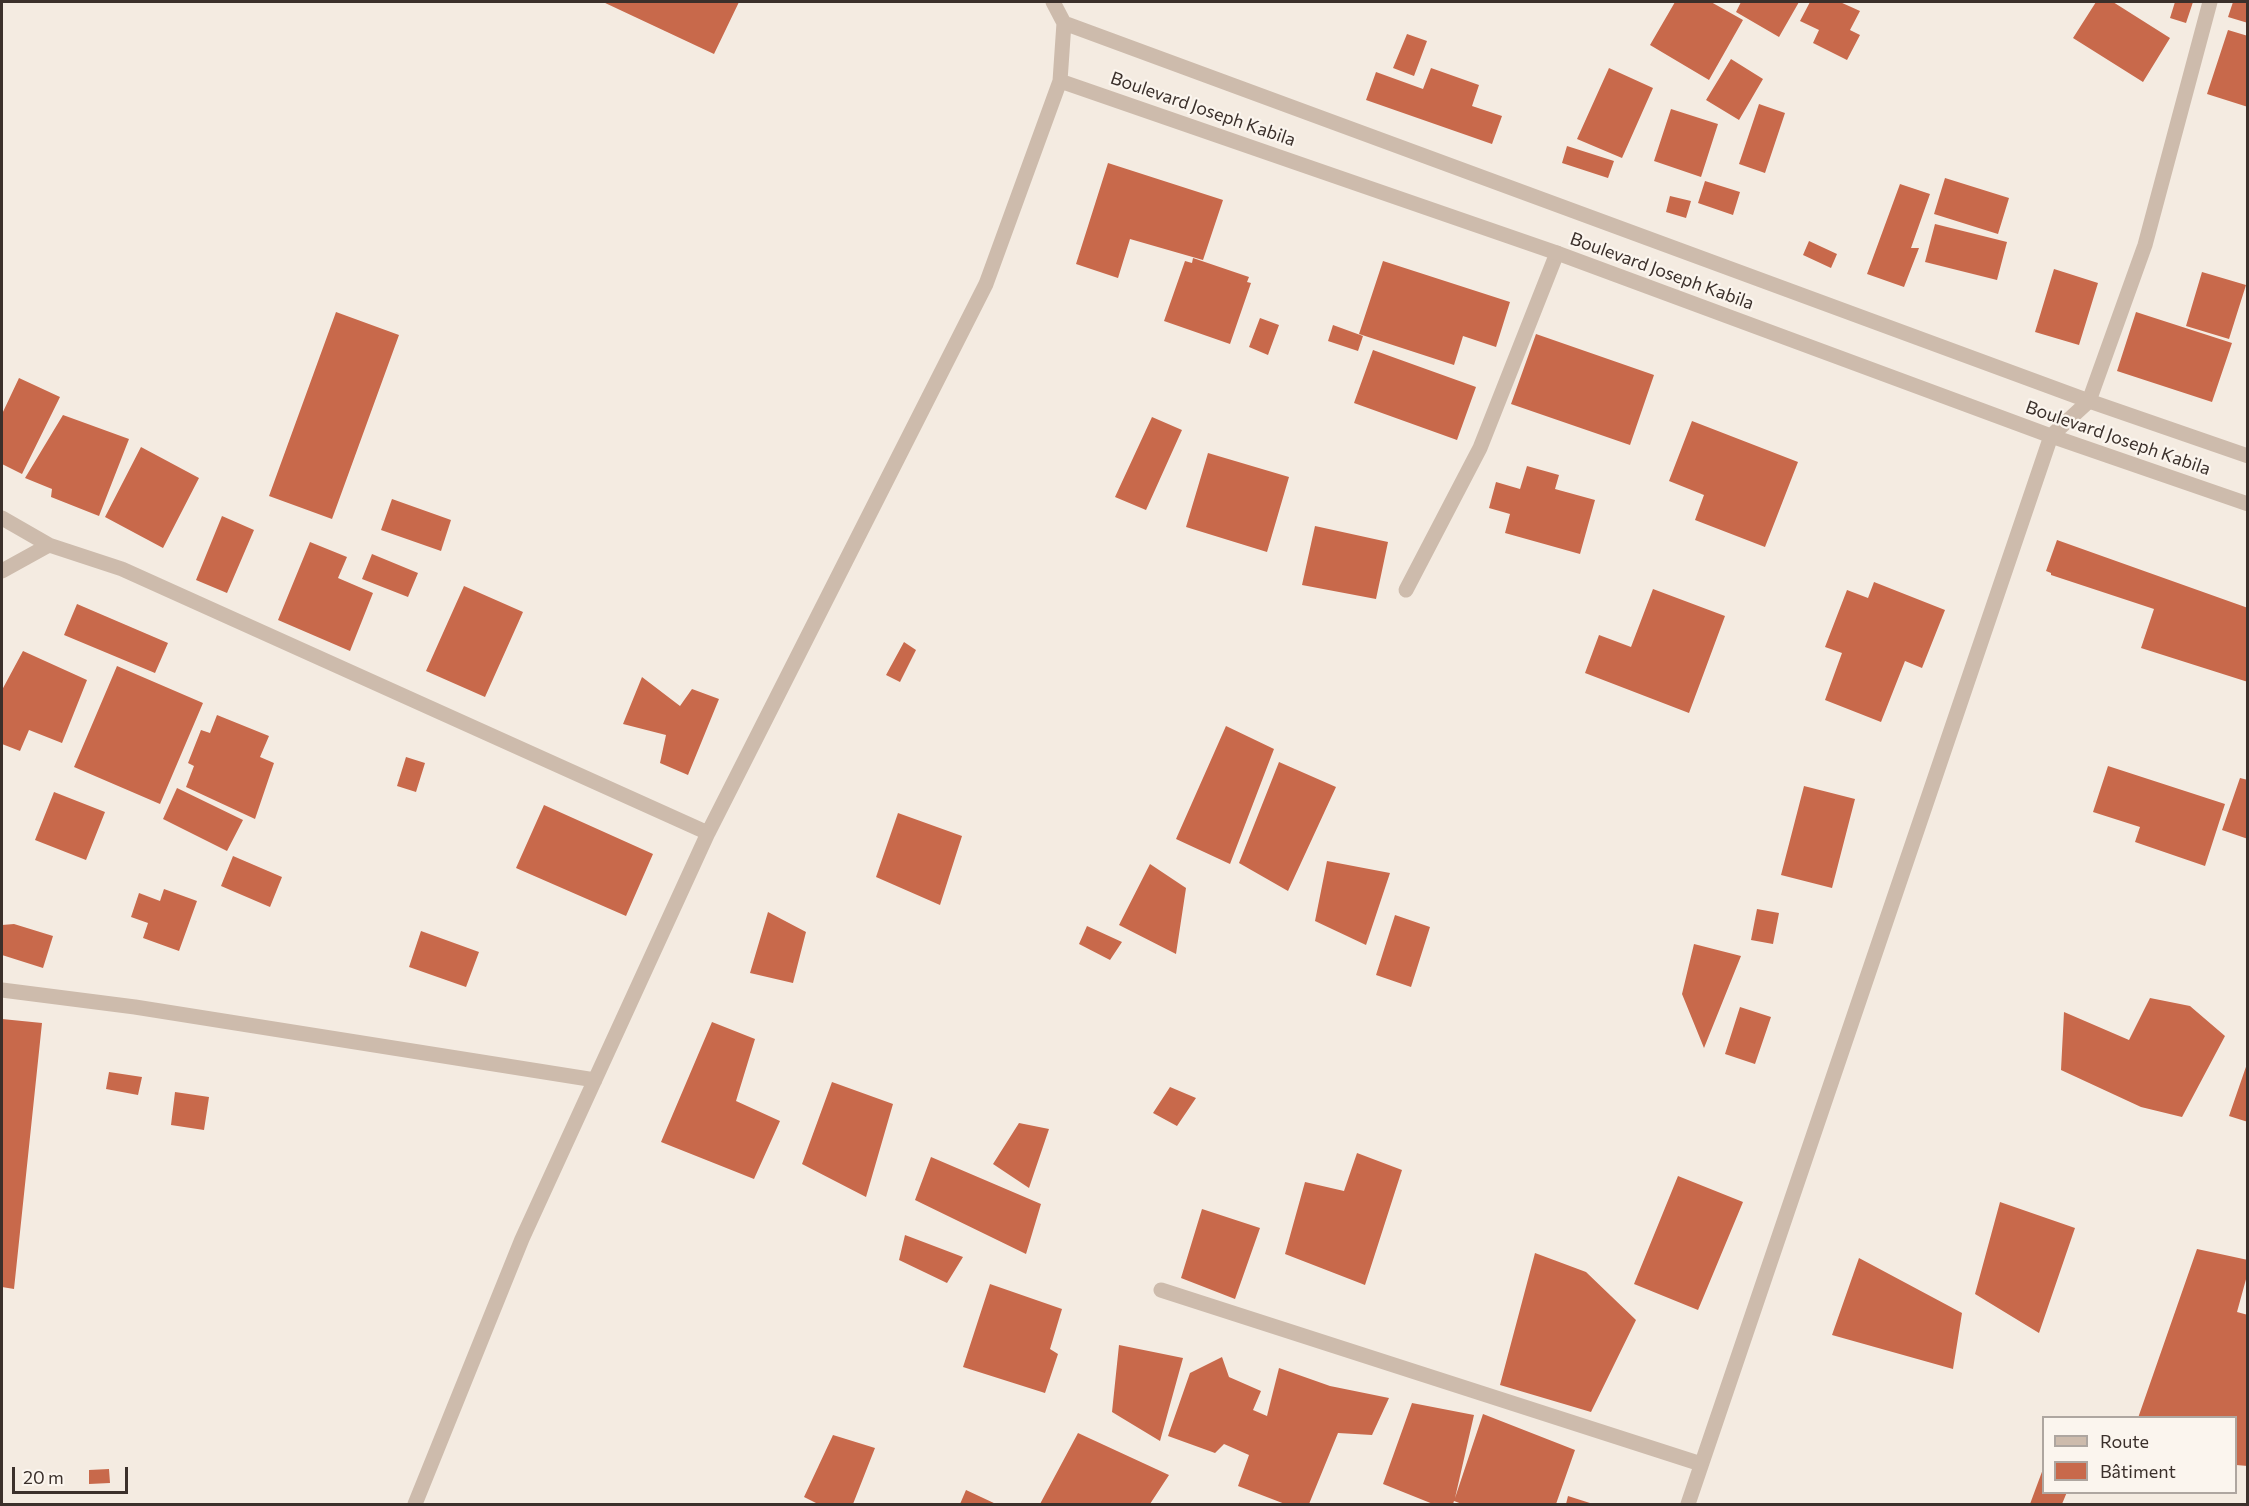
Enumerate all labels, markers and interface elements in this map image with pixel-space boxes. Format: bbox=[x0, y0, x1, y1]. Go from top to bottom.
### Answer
street label: Boulevard Joseph Kabila bbox=[1108, 67, 1298, 151]
street label: Boulevard Joseph Kabila bbox=[1567, 228, 1757, 314]
street label: Boulevard Joseph Kabila bbox=[2023, 396, 2213, 480]
legend bbox=[2042, 1416, 2237, 1494]
text: Route bbox=[2100, 1430, 2149, 1452]
scale bar bbox=[15, 1455, 130, 1493]
text: Bâtiment bbox=[2100, 1460, 2176, 1482]
text: 20 m bbox=[23, 1466, 64, 1488]

